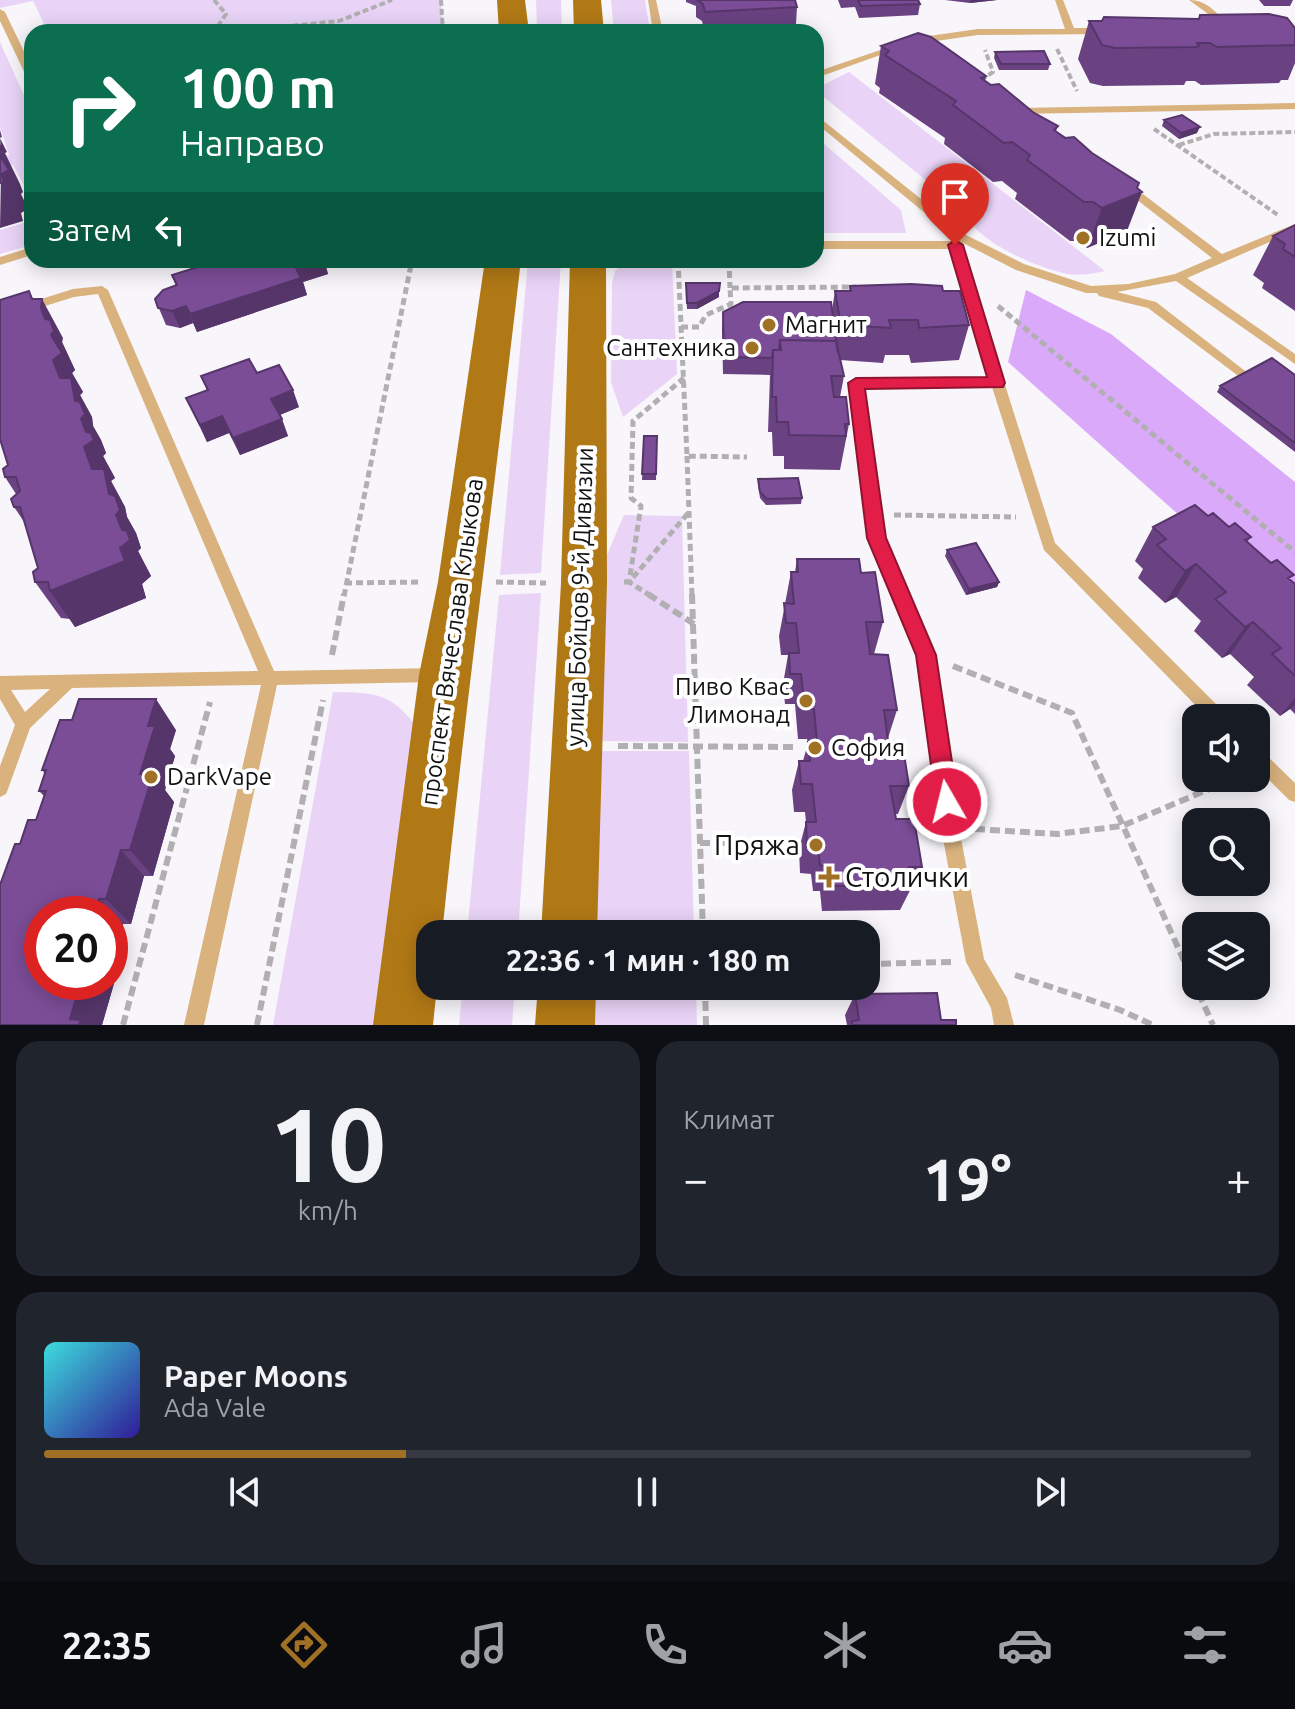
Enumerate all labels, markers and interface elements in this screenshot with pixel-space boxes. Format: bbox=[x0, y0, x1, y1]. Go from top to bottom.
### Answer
icon: right bbox=[48, 56, 152, 160]
text: 100 m bbox=[180, 56, 336, 119]
text: Направо bbox=[180, 122, 325, 163]
pin bbox=[921, 163, 989, 245]
icon: arrive bbox=[933, 175, 977, 219]
icon: left bbox=[148, 208, 192, 252]
text: Затем bbox=[48, 213, 132, 247]
place label: Izumi bbox=[1099, 224, 1156, 251]
marker: Izumi bbox=[1074, 229, 1092, 247]
place label: Магнит bbox=[785, 311, 867, 338]
marker: Магнит bbox=[760, 316, 778, 334]
place label: Сантехника bbox=[606, 334, 736, 361]
marker: Сантехника bbox=[743, 339, 761, 357]
street label: улица Бойцов 9-й Дивизии bbox=[561, 447, 598, 747]
street label: проспект Вячеслава Клыкова bbox=[415, 477, 488, 807]
place label: Пиво Квас Лимонад bbox=[675, 673, 790, 728]
marker: Пиво Квас Лимонад bbox=[797, 692, 815, 710]
map controls bbox=[1182, 704, 1270, 1000]
button: sound bbox=[1182, 704, 1270, 792]
place label: София bbox=[831, 734, 905, 761]
marker: София bbox=[806, 739, 824, 757]
position arrow bbox=[905, 760, 989, 844]
place label: DarkVape bbox=[167, 763, 272, 790]
marker: DarkVape bbox=[142, 768, 160, 786]
button: search bbox=[1182, 808, 1270, 896]
place label: Пряжа bbox=[714, 829, 800, 860]
marker: Пряжа bbox=[807, 836, 825, 854]
place label: Столички bbox=[845, 861, 969, 892]
marker: Столички bbox=[820, 868, 838, 886]
speed limit sign: 20 bbox=[24, 896, 128, 1000]
button: layers bbox=[1182, 912, 1270, 1000]
text: 22:36 · 1 мин · 180 m bbox=[506, 943, 790, 977]
text: 10 bbox=[269, 1085, 386, 1202]
text: Климат bbox=[684, 1105, 774, 1134]
text: 19° bbox=[923, 1145, 1012, 1212]
text: − bbox=[684, 1154, 708, 1203]
text: + bbox=[1226, 1154, 1251, 1203]
text: km/h bbox=[298, 1196, 358, 1225]
text: Paper Moons bbox=[164, 1359, 348, 1393]
text: Ada Vale bbox=[164, 1393, 266, 1422]
icon: previous bbox=[223, 1470, 267, 1514]
icon: pause bbox=[625, 1470, 669, 1514]
icon: next bbox=[1028, 1470, 1072, 1514]
icon: directions bbox=[276, 1617, 332, 1673]
icon: music bbox=[456, 1617, 512, 1673]
icon: phone bbox=[637, 1617, 693, 1673]
icon: climate bbox=[817, 1617, 873, 1673]
icon: car bbox=[997, 1617, 1053, 1673]
icon: filters bbox=[1177, 1617, 1233, 1673]
text: 22:35 bbox=[62, 1625, 152, 1666]

